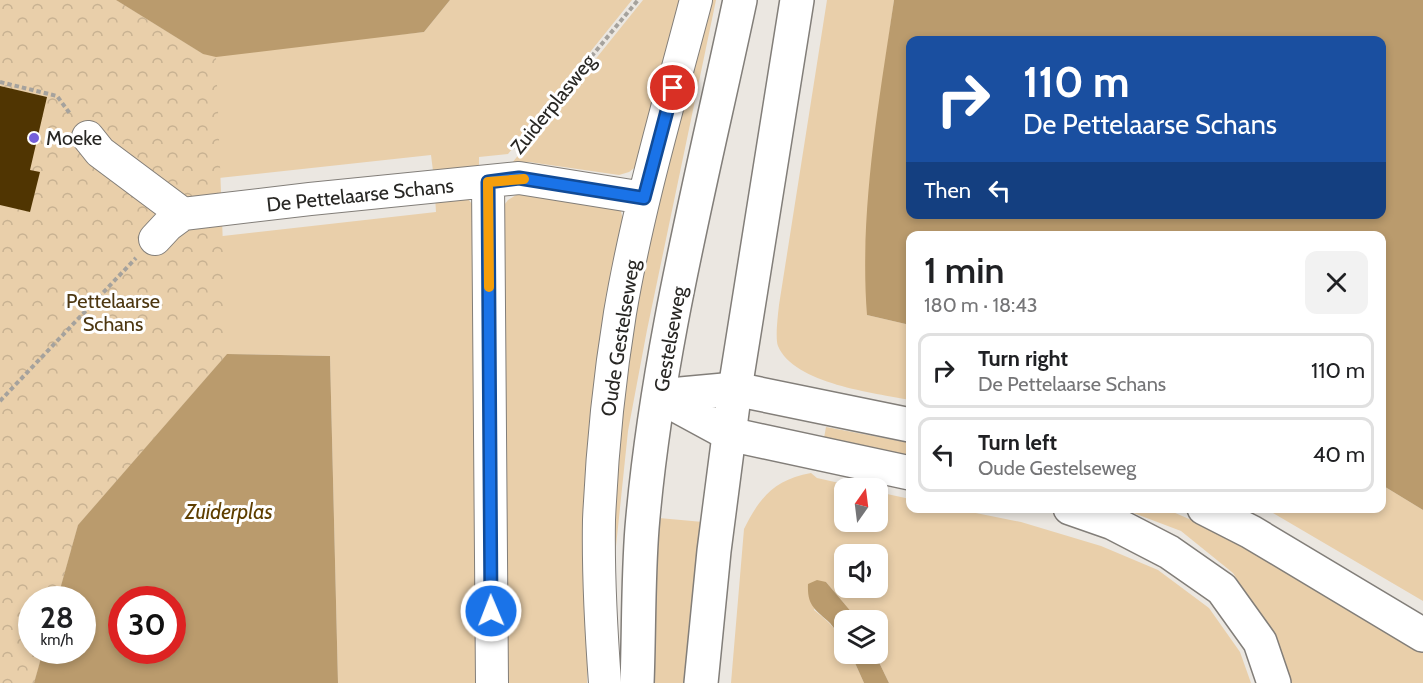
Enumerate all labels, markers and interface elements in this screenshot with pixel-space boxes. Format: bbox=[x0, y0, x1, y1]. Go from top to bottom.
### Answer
street label: Zuiderplasweg bbox=[506, 49, 601, 159]
text: 110 m bbox=[1023, 56, 1130, 108]
icon: right bbox=[924, 60, 1002, 138]
pin bbox=[647, 62, 698, 113]
icon: arrive bbox=[656, 71, 689, 104]
text: De Pettelaarse Schans bbox=[1023, 108, 1277, 141]
place label: Moeke bbox=[46, 126, 102, 150]
marker: Moeke bbox=[27, 131, 41, 145]
street label: De Pettelaarse Schans bbox=[265, 173, 455, 217]
icon: left bbox=[983, 174, 1016, 207]
text: Then bbox=[924, 177, 971, 204]
text: 1 min bbox=[924, 248, 1004, 292]
button: close bbox=[1305, 251, 1368, 314]
street label: Oude Gestelseweg bbox=[596, 257, 644, 418]
street label: Gestelseweg bbox=[649, 283, 691, 394]
park label: Pettelaarse Schans bbox=[66, 289, 160, 336]
text: 180 m · 18:43 bbox=[924, 293, 1038, 317]
text: Turn right bbox=[978, 345, 1068, 372]
icon: right bbox=[927, 354, 960, 387]
text: 110 m bbox=[1311, 357, 1365, 384]
text: De Pettelaarse Schans bbox=[978, 372, 1166, 396]
text: Turn left bbox=[978, 429, 1057, 456]
icon: left bbox=[927, 438, 960, 471]
text: 40 m bbox=[1313, 441, 1365, 468]
text: Oude Gestelseweg bbox=[978, 456, 1136, 480]
north arrow bbox=[834, 478, 888, 532]
map controls bbox=[834, 478, 888, 664]
water label: Zuiderplas bbox=[184, 499, 273, 524]
button: sound bbox=[834, 544, 888, 598]
position arrow bbox=[459, 579, 523, 643]
speed limit sign: 30 bbox=[108, 586, 186, 664]
text: 28 bbox=[40, 599, 74, 636]
button: layers bbox=[834, 610, 888, 664]
text: km/h bbox=[41, 631, 73, 649]

